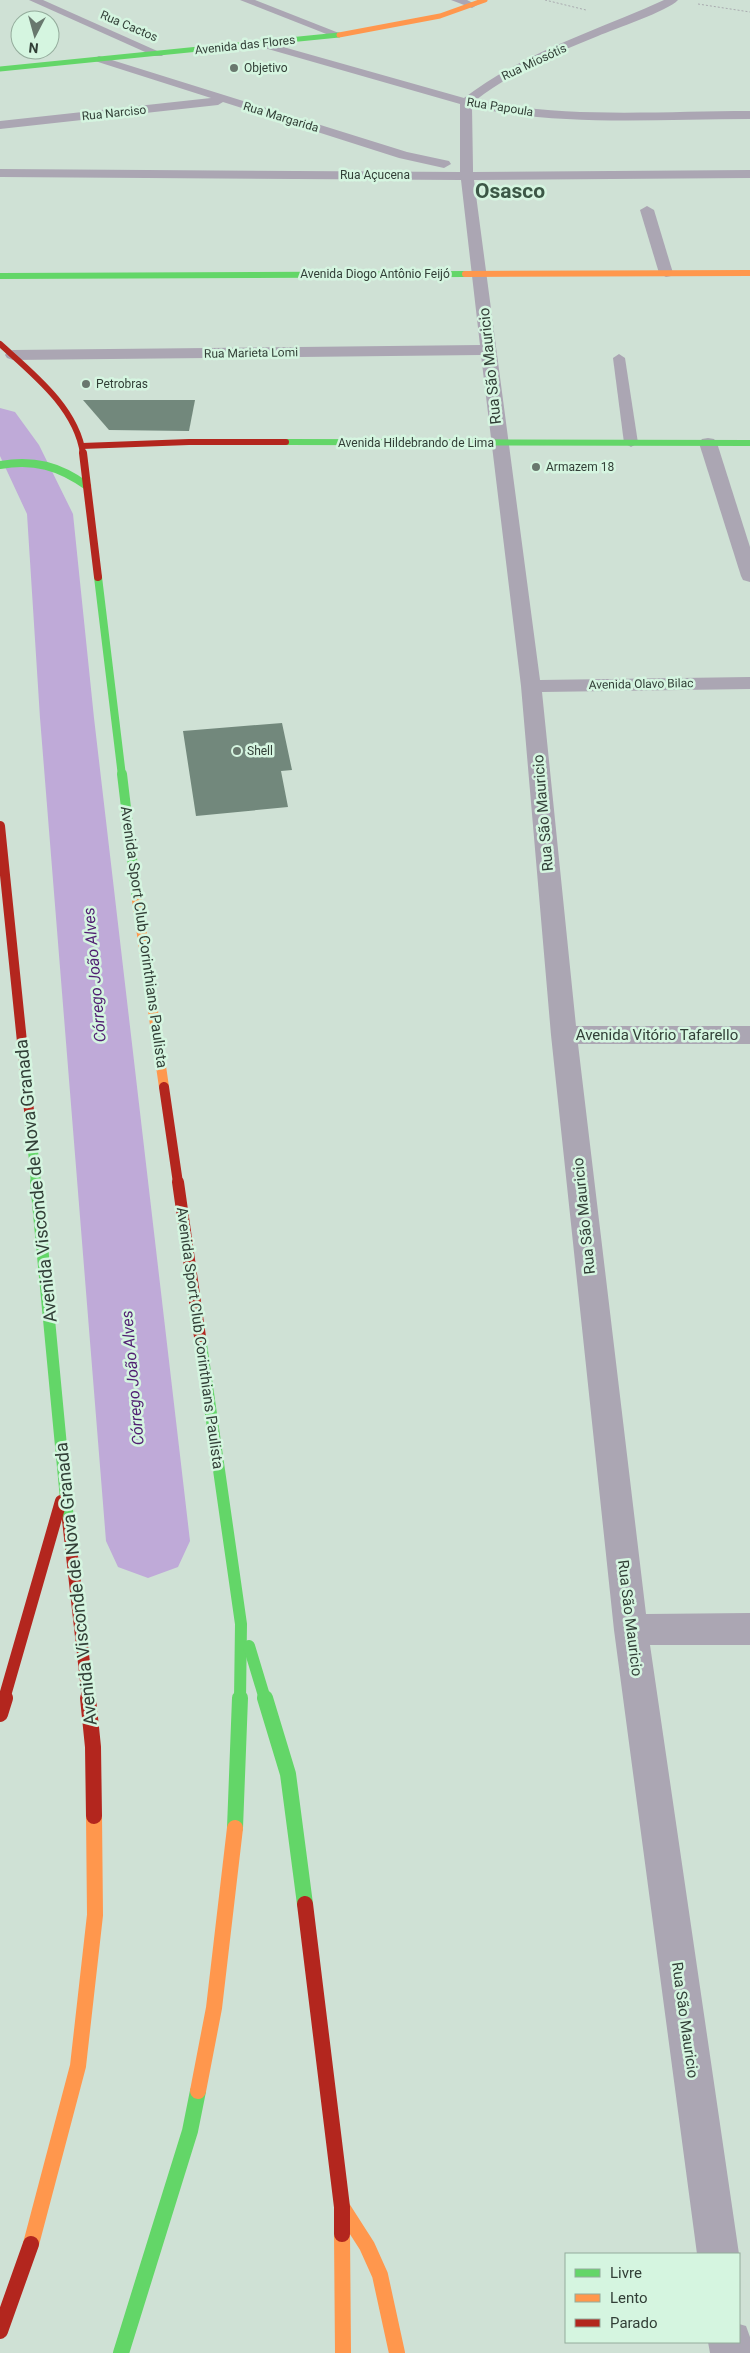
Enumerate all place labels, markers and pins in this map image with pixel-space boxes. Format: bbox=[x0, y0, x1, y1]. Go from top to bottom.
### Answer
place label: Objetivo bbox=[244, 61, 288, 75]
marker: Objetivo bbox=[228, 62, 240, 74]
place label: Petrobras bbox=[96, 377, 148, 391]
marker: Petrobras bbox=[80, 378, 92, 390]
place label: Armazem 18 bbox=[546, 460, 614, 474]
marker: Armazem 18 bbox=[530, 461, 542, 473]
place label: Shell bbox=[247, 744, 273, 758]
marker: Shell bbox=[231, 745, 243, 757]

